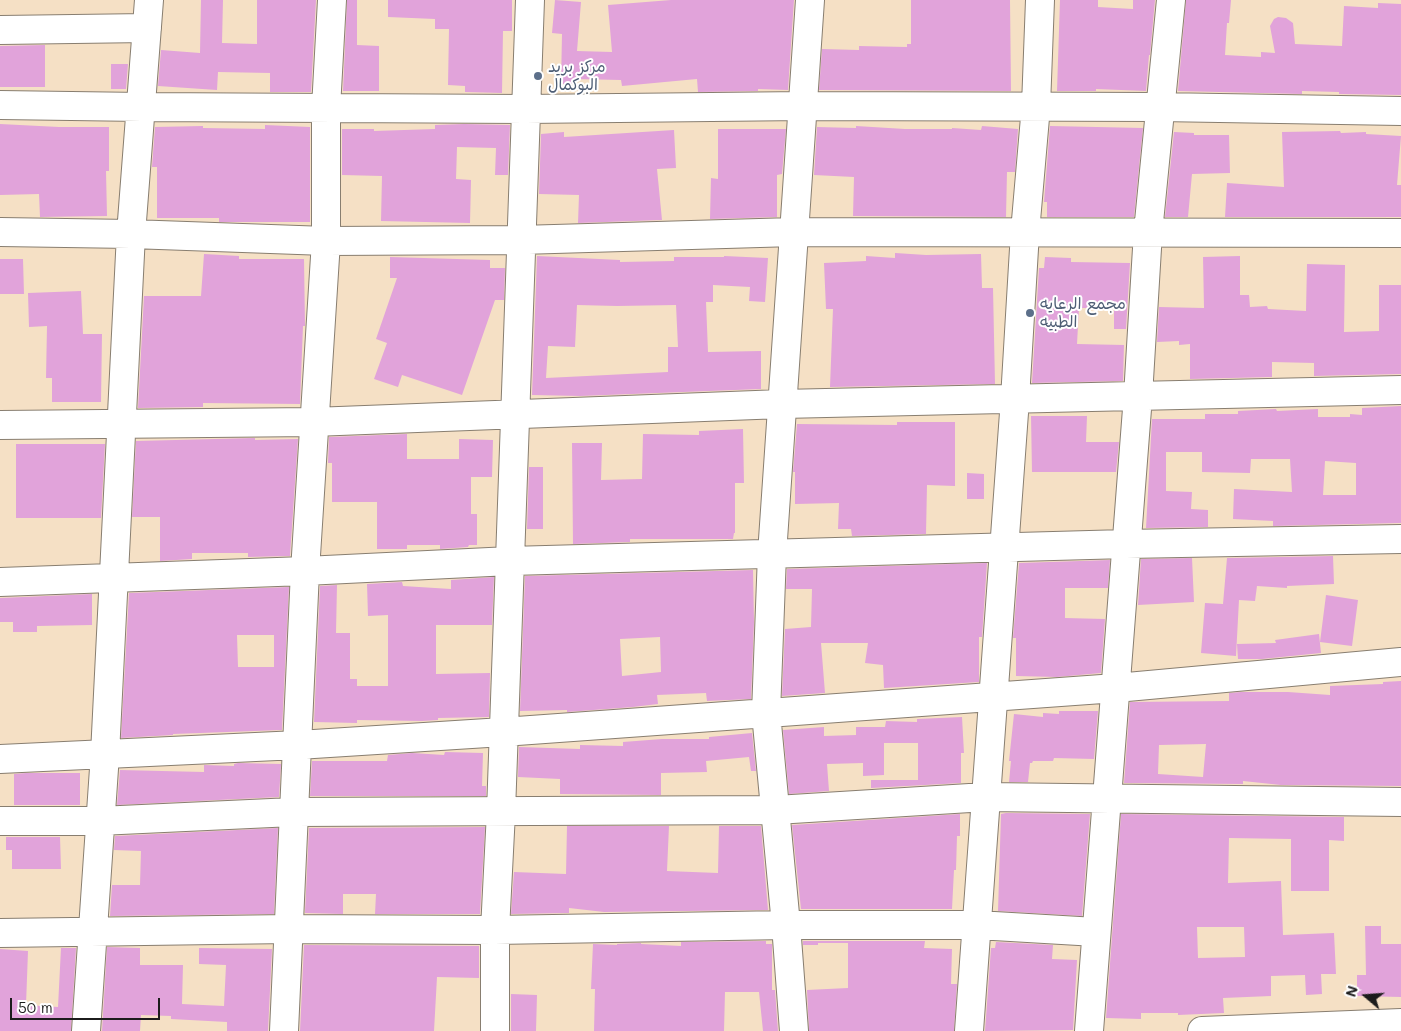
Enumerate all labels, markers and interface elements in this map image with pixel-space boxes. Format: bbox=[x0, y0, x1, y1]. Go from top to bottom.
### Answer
place label: مركز بريد البوكمال bbox=[548, 57, 606, 95]
marker: مركز بريد البوكمال bbox=[532, 70, 544, 82]
place label: مجمع الرعايه الطبيه bbox=[1040, 294, 1126, 332]
marker: مجمع الرعايه الطبيه bbox=[1024, 307, 1036, 319]
north arrow bbox=[1341, 971, 1391, 1021]
text: N bbox=[1341, 983, 1362, 999]
scale bar bbox=[12, 988, 162, 1020]
text: 50 m bbox=[18, 997, 53, 1017]

